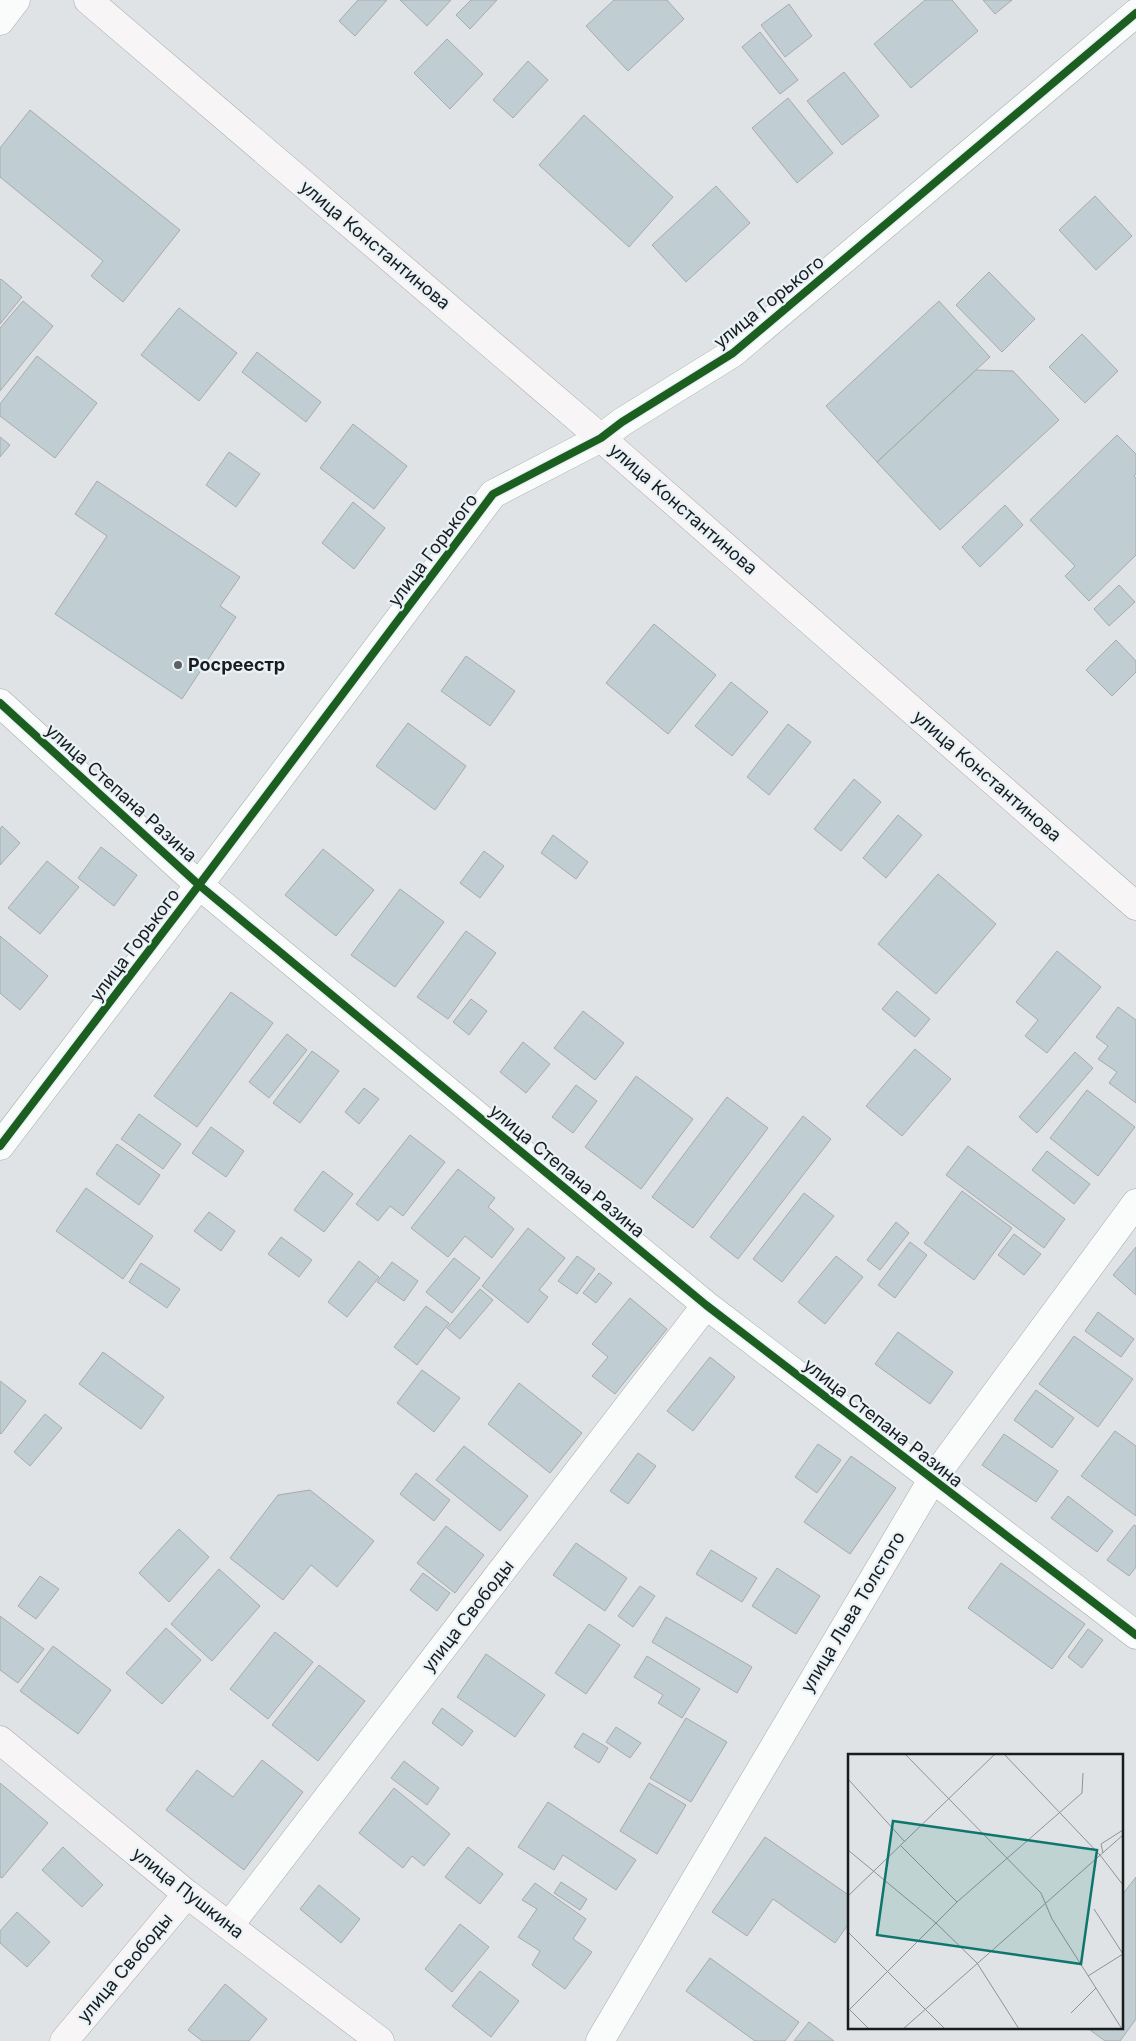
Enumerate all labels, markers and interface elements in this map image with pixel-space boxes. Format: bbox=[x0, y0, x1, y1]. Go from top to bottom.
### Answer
street label: улица Константинова bbox=[296, 176, 455, 314]
street label: улица Горького bbox=[709, 251, 828, 352]
street label: улица Константинова bbox=[605, 439, 762, 579]
street label: улица Горького bbox=[383, 489, 482, 610]
place label: Росреестр bbox=[188, 654, 285, 675]
marker: Росреестр bbox=[172, 659, 184, 671]
street label: улица Константинова bbox=[909, 706, 1066, 846]
street label: улица Степана Разина bbox=[41, 719, 201, 866]
street label: улица Горького bbox=[85, 884, 184, 1005]
street label: улица Степана Разина bbox=[485, 1099, 649, 1242]
street label: улица Степана Разина bbox=[799, 1354, 967, 1491]
street label: улица Льва Толстого bbox=[796, 1528, 909, 1696]
street label: улица Свободы bbox=[417, 1556, 518, 1676]
inset map bbox=[848, 1754, 1124, 2028]
street label: улица Пушкина bbox=[128, 1843, 248, 1943]
street label: улица Свободы bbox=[73, 1909, 176, 2027]

